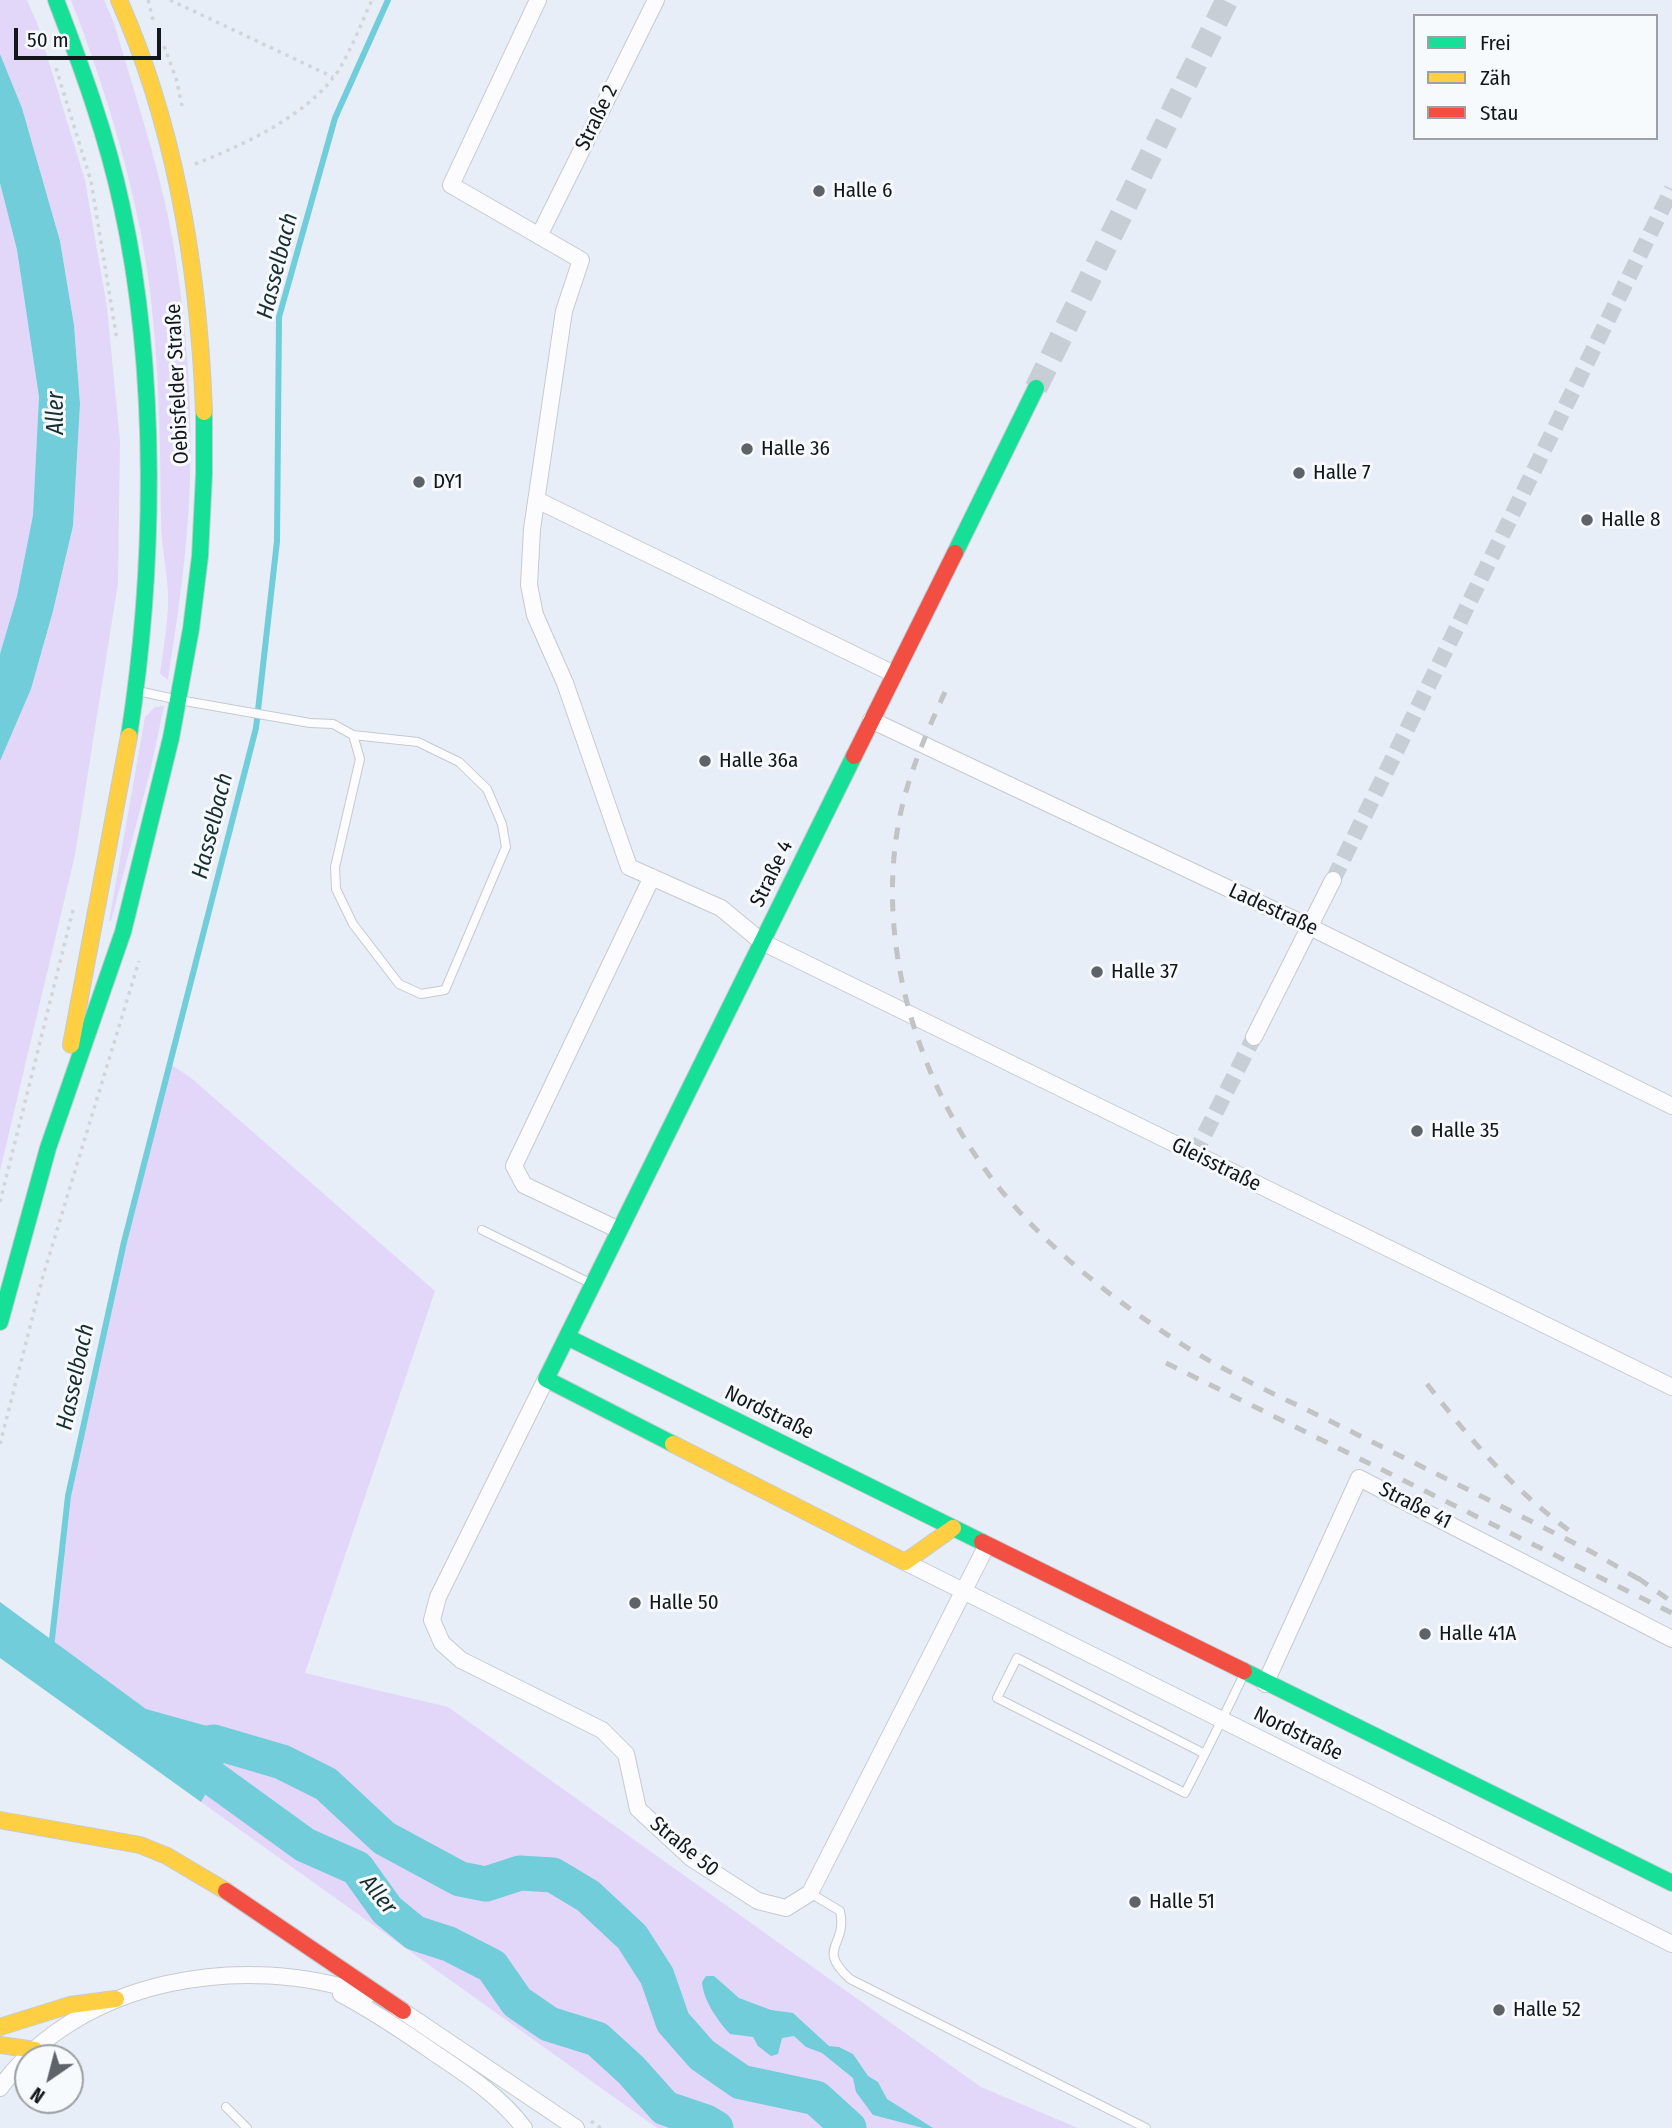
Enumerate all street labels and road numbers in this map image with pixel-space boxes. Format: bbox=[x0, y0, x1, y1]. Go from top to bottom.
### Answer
street label: Straße 2 bbox=[570, 81, 624, 155]
street label: Oebisfelder Straße bbox=[161, 303, 195, 465]
street label: Straße 4 bbox=[745, 837, 799, 911]
street label: Ladestraße bbox=[1224, 878, 1322, 942]
street label: Gleisstraße bbox=[1167, 1133, 1265, 1197]
street label: Nordstraße bbox=[720, 1381, 818, 1445]
street label: Straße 41 bbox=[1375, 1477, 1455, 1535]
street label: Nordstraße bbox=[1249, 1702, 1347, 1766]
street label: Straße 50 bbox=[644, 1812, 724, 1882]

